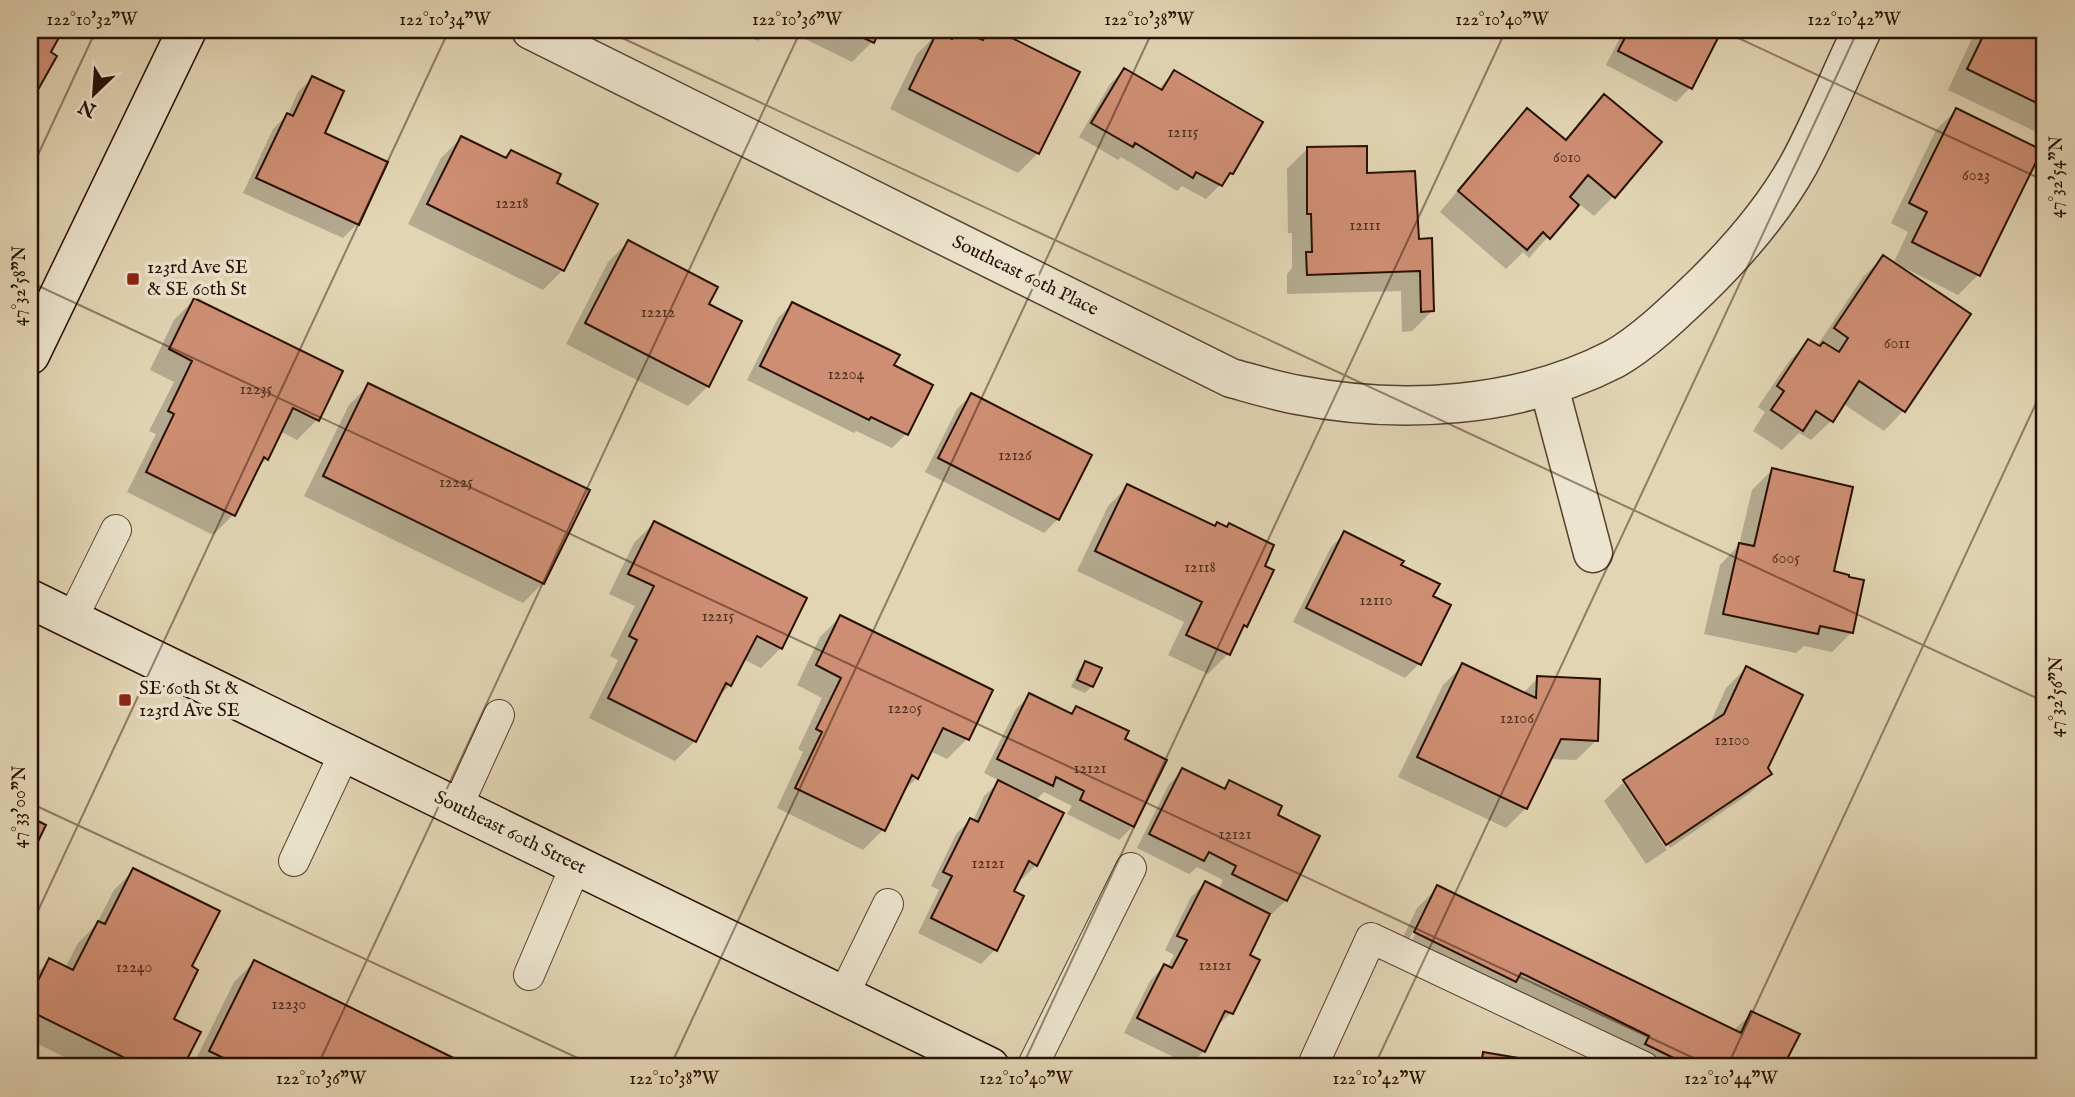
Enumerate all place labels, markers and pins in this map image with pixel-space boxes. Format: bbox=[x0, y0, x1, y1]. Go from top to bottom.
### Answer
place label: 123rd Ave SE & SE 60th St bbox=[147, 256, 248, 302]
marker: 123rd Ave SE & SE 60th St bbox=[125, 271, 141, 287]
place label: SE 60th St & 123rd Ave SE bbox=[139, 677, 240, 723]
marker: SE 60th St & 123rd Ave SE bbox=[117, 692, 133, 708]

